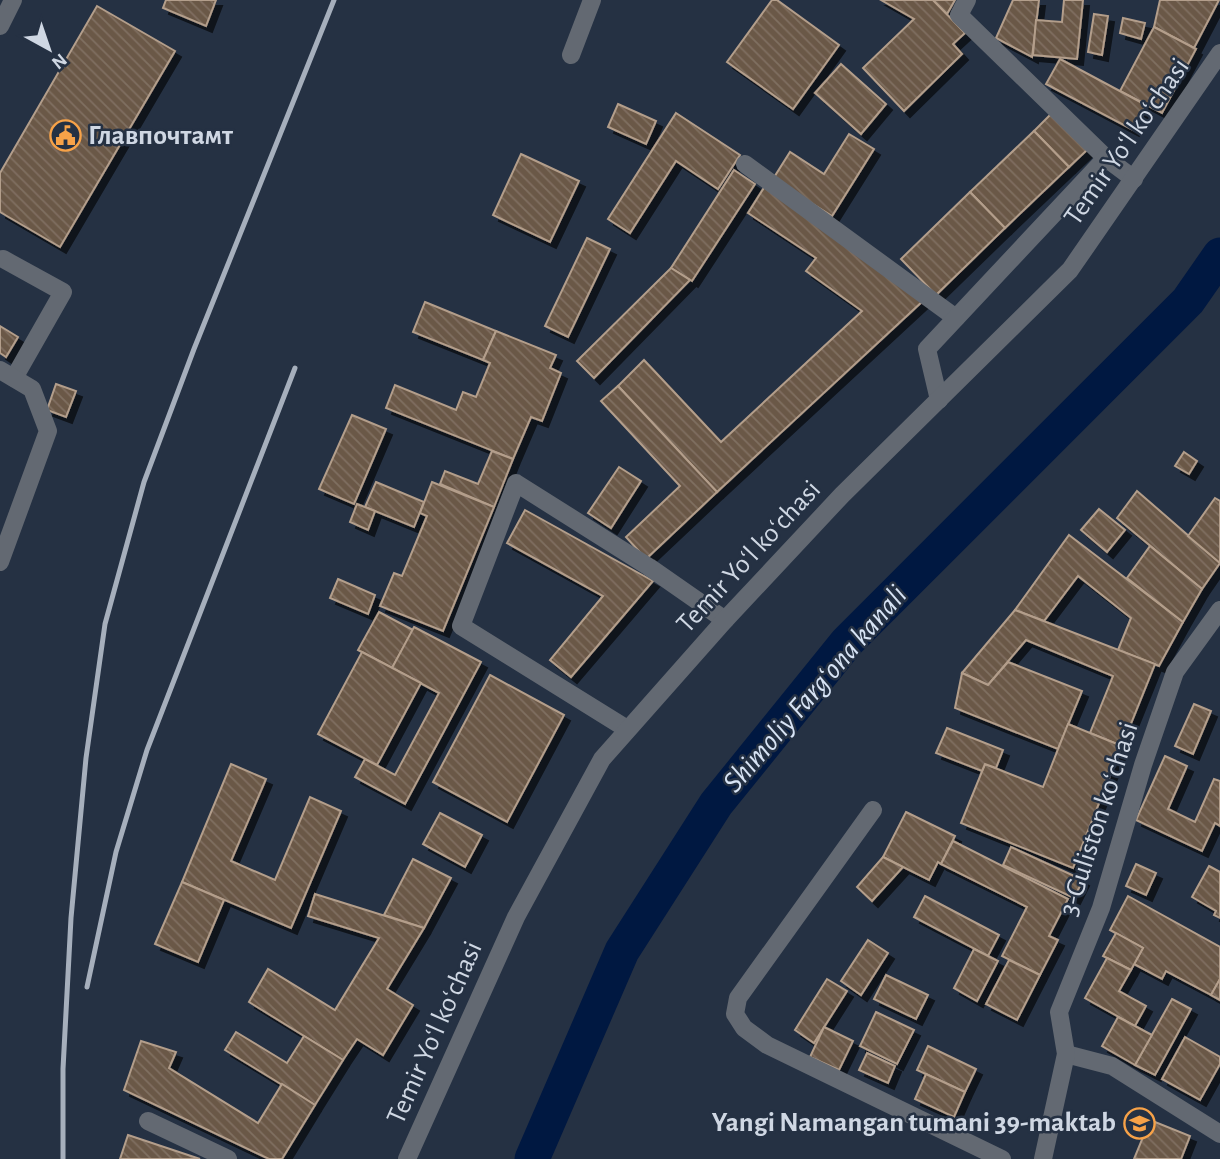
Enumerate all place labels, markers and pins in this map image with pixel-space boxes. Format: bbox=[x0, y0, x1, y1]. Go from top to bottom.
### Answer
public building icon: Главпочтамт bbox=[48, 119, 82, 153]
place label: Главпочтамт bbox=[88, 122, 234, 150]
school or university icon: Yangi Namangan tumani 39-maktab bbox=[1122, 1106, 1156, 1140]
place label: Yangi Namangan tumani 39-maktab bbox=[712, 1109, 1116, 1137]

